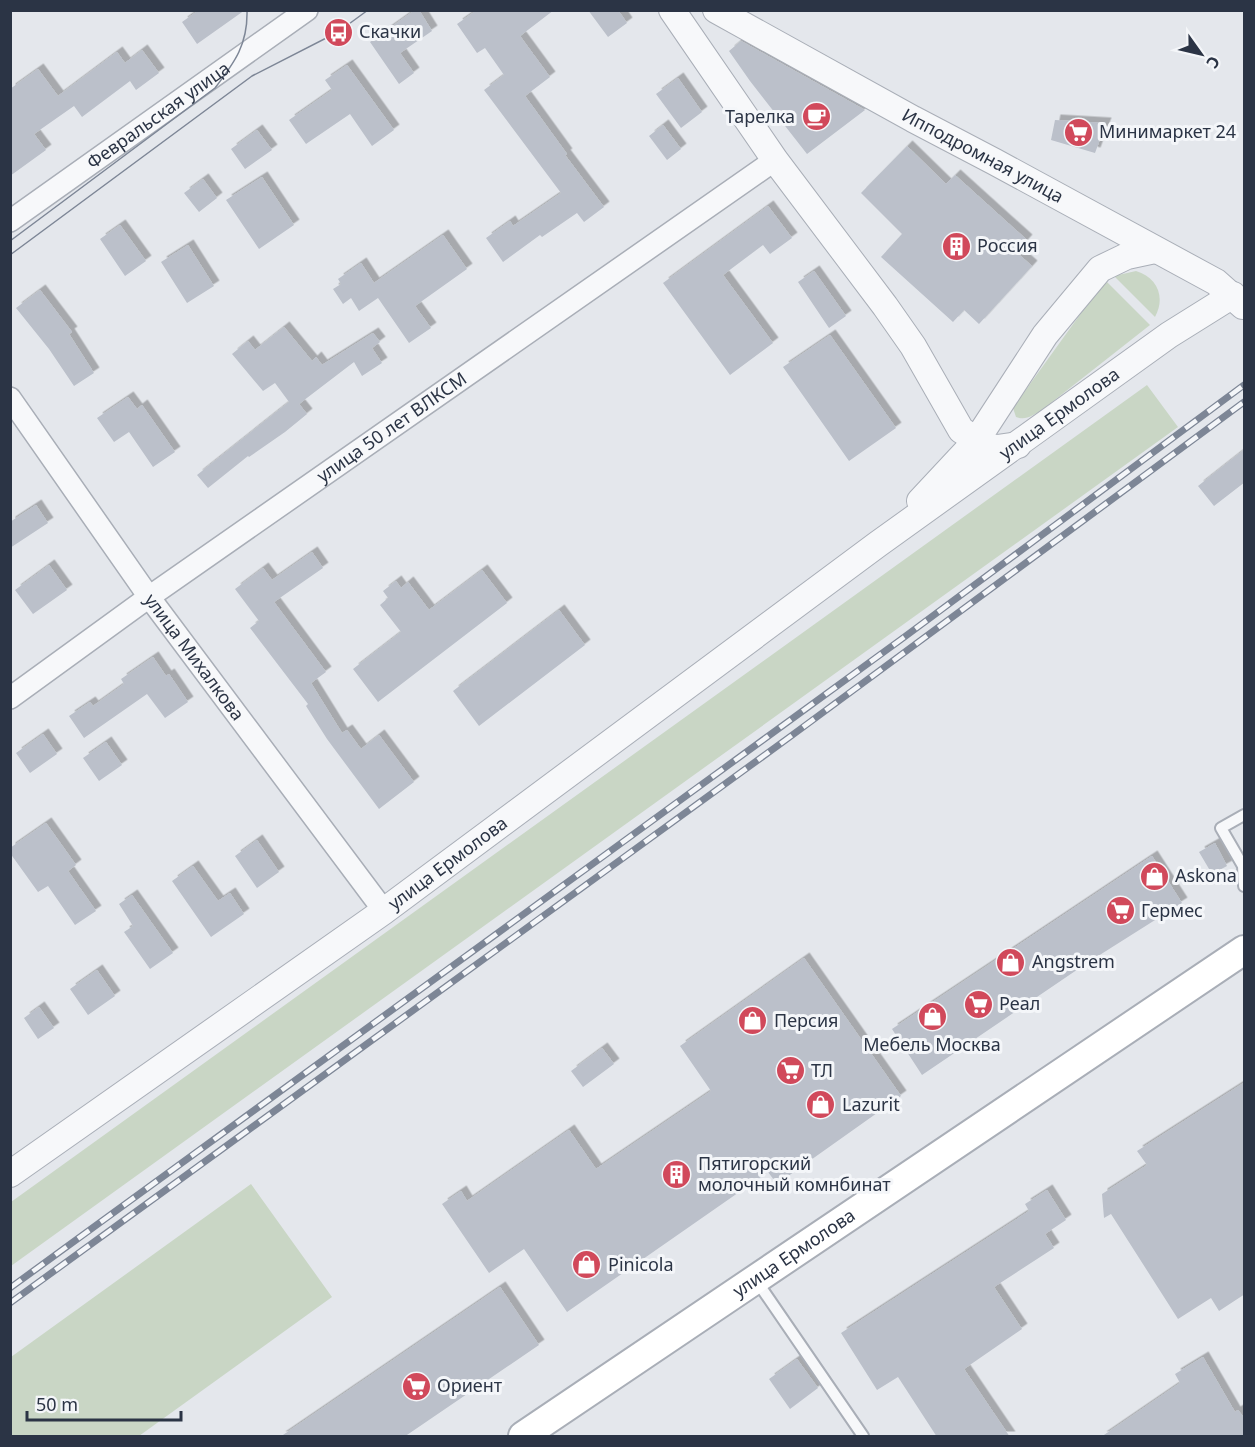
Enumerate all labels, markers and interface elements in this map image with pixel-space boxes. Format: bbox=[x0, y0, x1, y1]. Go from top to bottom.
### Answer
bus stop icon: Скачки bbox=[322, 16, 354, 48]
place label: Скачки bbox=[359, 19, 421, 43]
north arrow bbox=[1171, 24, 1231, 84]
text: С bbox=[1201, 52, 1225, 73]
street label: Февральская улица bbox=[81, 56, 234, 174]
cafe icon: Тарелка bbox=[800, 101, 832, 133]
street label: Ипподромная улица bbox=[898, 102, 1068, 208]
place label: Тарелка bbox=[725, 104, 795, 128]
supermarket icon: Минимаркет 24 bbox=[1062, 116, 1094, 148]
place label: Минимаркет 24 bbox=[1099, 119, 1236, 143]
building icon: Россия bbox=[940, 230, 972, 262]
place label: Россия bbox=[977, 233, 1038, 257]
street label: улица Ермолова bbox=[994, 362, 1124, 464]
street label: улица 50 лет ВЛКСМ bbox=[312, 366, 471, 487]
street label: улица Михалкова bbox=[140, 588, 250, 725]
street label: улица Ермолова bbox=[383, 810, 512, 915]
shop icon: Askona bbox=[1138, 860, 1170, 892]
place label: Askona bbox=[1175, 863, 1237, 887]
supermarket icon: Гермес bbox=[1104, 895, 1136, 927]
place label: Гермес bbox=[1141, 898, 1203, 922]
shop icon: Angstrem bbox=[995, 946, 1027, 978]
place label: Angstrem bbox=[1032, 949, 1115, 973]
supermarket icon: Реал bbox=[962, 988, 994, 1020]
place label: Реал bbox=[999, 991, 1040, 1015]
shop icon: Мебель Москва bbox=[916, 1000, 948, 1032]
shop icon: Персия bbox=[737, 1005, 769, 1037]
place label: Персия bbox=[774, 1008, 839, 1032]
place label: Мебель Москва bbox=[863, 1032, 1001, 1056]
supermarket icon: ТЛ bbox=[774, 1055, 806, 1087]
place label: ТЛ bbox=[811, 1058, 833, 1082]
shop icon: Lazurit bbox=[805, 1089, 837, 1121]
place label: Lazurit bbox=[842, 1092, 900, 1116]
place label: Пятигорский молочный комнбинат bbox=[698, 1151, 891, 1196]
building icon: Пятигорский молочный комнбинат bbox=[661, 1158, 693, 1190]
street label: улица Ермолова bbox=[728, 1203, 859, 1302]
shop icon: Pinicola bbox=[571, 1249, 603, 1281]
place label: Pinicola bbox=[608, 1252, 674, 1276]
supermarket icon: Ориент bbox=[400, 1370, 432, 1402]
place label: Ориент bbox=[437, 1373, 503, 1397]
scale bar bbox=[27, 1384, 182, 1422]
text: 50 m bbox=[36, 1392, 78, 1416]

